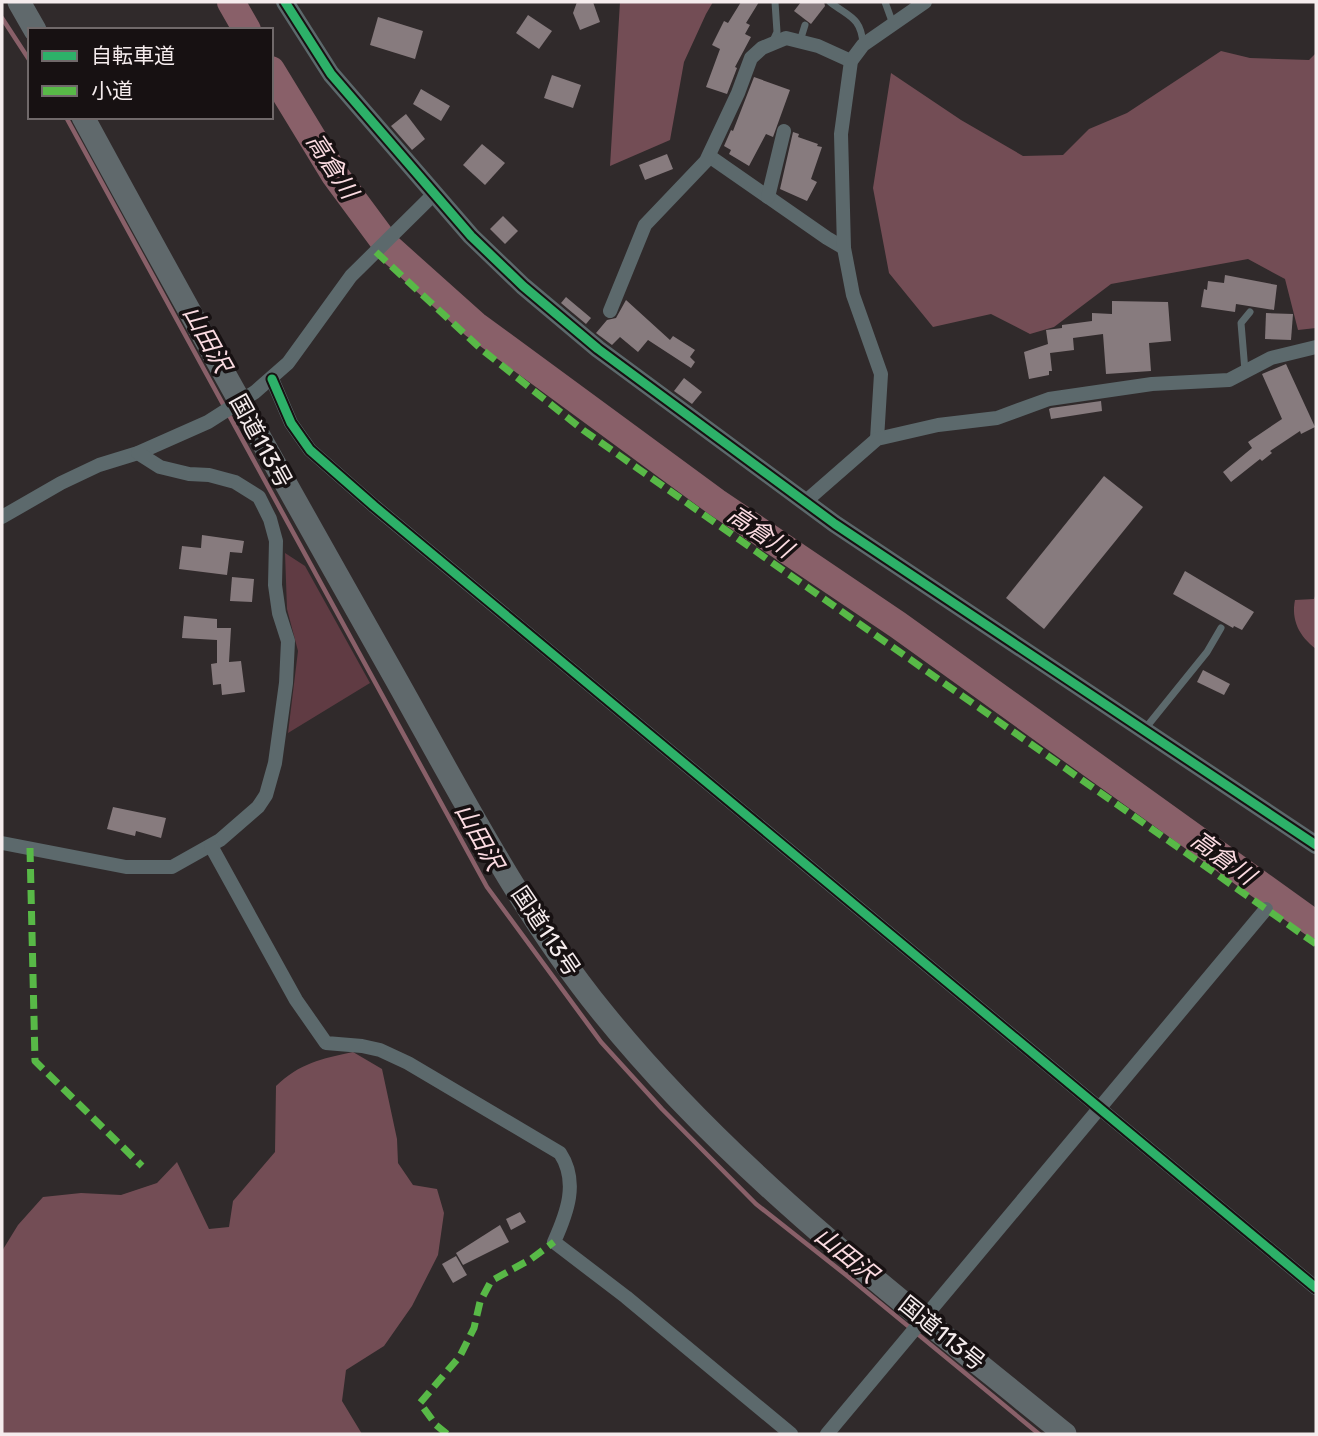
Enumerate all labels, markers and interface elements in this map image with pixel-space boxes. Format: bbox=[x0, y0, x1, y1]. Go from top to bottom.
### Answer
legend bbox=[28, 28, 273, 119]
text: 自転車道 bbox=[91, 43, 175, 68]
text: 小道 bbox=[91, 78, 133, 103]
water label: 高倉川 bbox=[301, 128, 365, 206]
water label: 山田沢 bbox=[177, 301, 238, 380]
street label: 国道113号 bbox=[224, 389, 298, 493]
water label: 高倉川 bbox=[722, 500, 800, 565]
water label: 山田沢 bbox=[449, 799, 510, 878]
water label: 高倉川 bbox=[1186, 826, 1263, 892]
street label: 国道113号 bbox=[506, 881, 586, 981]
water label: 山田沢 bbox=[809, 1221, 885, 1290]
street label: 国道113号 bbox=[893, 1290, 991, 1376]

